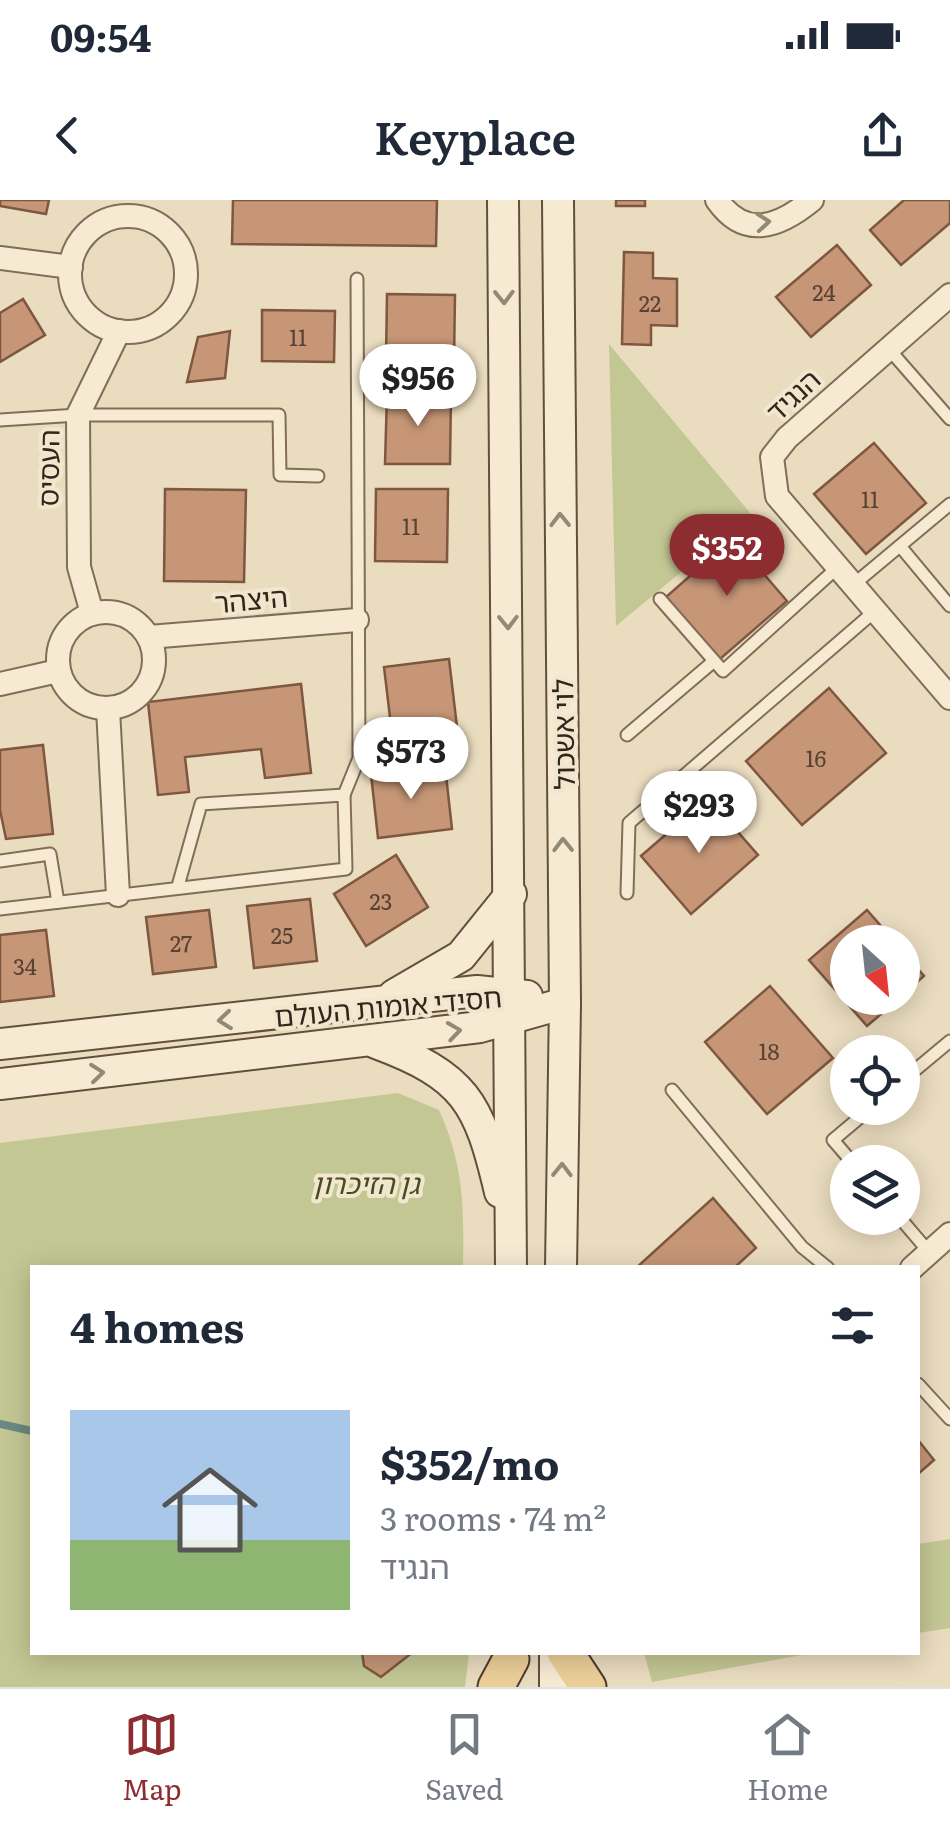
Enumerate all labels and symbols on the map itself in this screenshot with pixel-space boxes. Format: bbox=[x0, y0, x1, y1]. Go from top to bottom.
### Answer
one-way arrow bbox=[755, 212, 771, 234]
house number: 24 bbox=[812, 275, 836, 308]
house number: 22 bbox=[639, 286, 661, 319]
one-way arrow bbox=[493, 290, 515, 306]
house number: 11 bbox=[289, 320, 307, 353]
pin: $956 bbox=[359, 344, 477, 429]
street label: הנגיד bbox=[755, 358, 829, 430]
street label: העסיס bbox=[25, 429, 69, 507]
house number: 11 bbox=[861, 482, 879, 515]
house number: 11 bbox=[402, 509, 420, 542]
one-way arrow bbox=[550, 512, 571, 528]
pin: $352 bbox=[668, 514, 786, 599]
street label: היצהר bbox=[213, 574, 289, 622]
one-way arrow bbox=[497, 615, 518, 631]
street label: לוי אשכול bbox=[540, 678, 584, 790]
pin: $573 bbox=[352, 717, 470, 802]
house number: 16 bbox=[806, 741, 827, 774]
pin: $293 bbox=[640, 771, 758, 856]
one-way arrow bbox=[552, 837, 574, 852]
house number: 23 bbox=[369, 884, 393, 917]
house number: 25 bbox=[271, 918, 293, 951]
north arrow bbox=[830, 925, 920, 1015]
house number: 27 bbox=[170, 926, 192, 959]
house number: 34 bbox=[13, 949, 37, 982]
street label: חסידי אומות העולם bbox=[273, 974, 503, 1036]
one-way arrow bbox=[216, 1009, 232, 1030]
one-way arrow bbox=[447, 1021, 463, 1042]
house number: 18 bbox=[758, 1034, 780, 1067]
one-way arrow bbox=[89, 1063, 105, 1084]
park label: גן הזיכרון bbox=[313, 1161, 422, 1203]
one-way arrow bbox=[552, 1162, 573, 1178]

